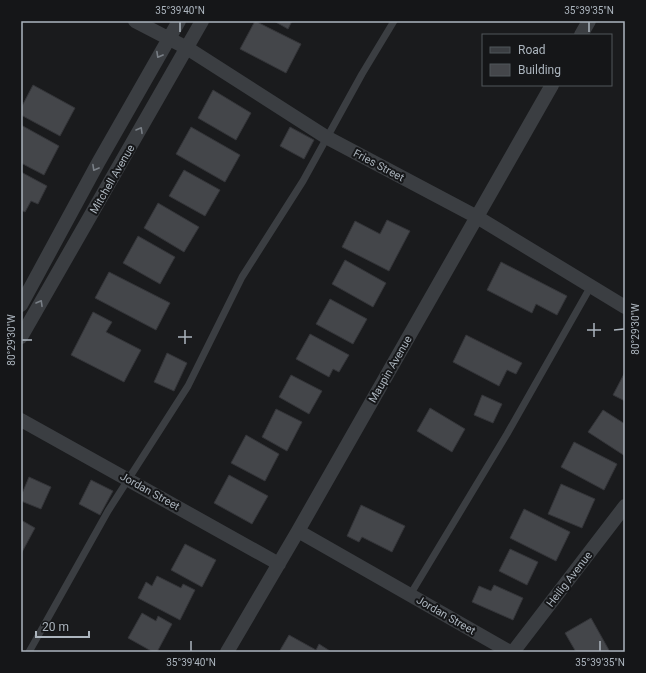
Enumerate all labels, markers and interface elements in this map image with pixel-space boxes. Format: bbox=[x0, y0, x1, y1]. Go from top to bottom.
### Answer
text: 35°39'40"N bbox=[155, 5, 205, 16]
text: 35°39'35"N bbox=[564, 5, 614, 16]
legend bbox=[482, 34, 612, 86]
text: Road bbox=[518, 43, 546, 57]
one-way arrow bbox=[157, 51, 164, 58]
text: Building bbox=[518, 63, 561, 77]
one-way arrow bbox=[136, 127, 143, 134]
street label: Mitchell Avenue bbox=[87, 142, 138, 216]
street label: Fries Street bbox=[351, 147, 407, 184]
one-way arrow bbox=[93, 164, 100, 171]
one-way arrow bbox=[36, 300, 43, 307]
text: 80°29'30"W bbox=[630, 303, 641, 355]
text: 80°29'30"W bbox=[6, 314, 17, 366]
street label: Maupin Avenue bbox=[366, 333, 415, 405]
street label: Jordan Street bbox=[118, 470, 182, 513]
street label: Heilig Avenue bbox=[544, 549, 595, 610]
street label: Jordan Street bbox=[414, 593, 478, 638]
scale bar bbox=[36, 613, 89, 639]
text: 20 m bbox=[42, 620, 69, 634]
text: 35°39'40"N bbox=[166, 657, 216, 668]
text: 35°39'35"N bbox=[575, 657, 625, 668]

